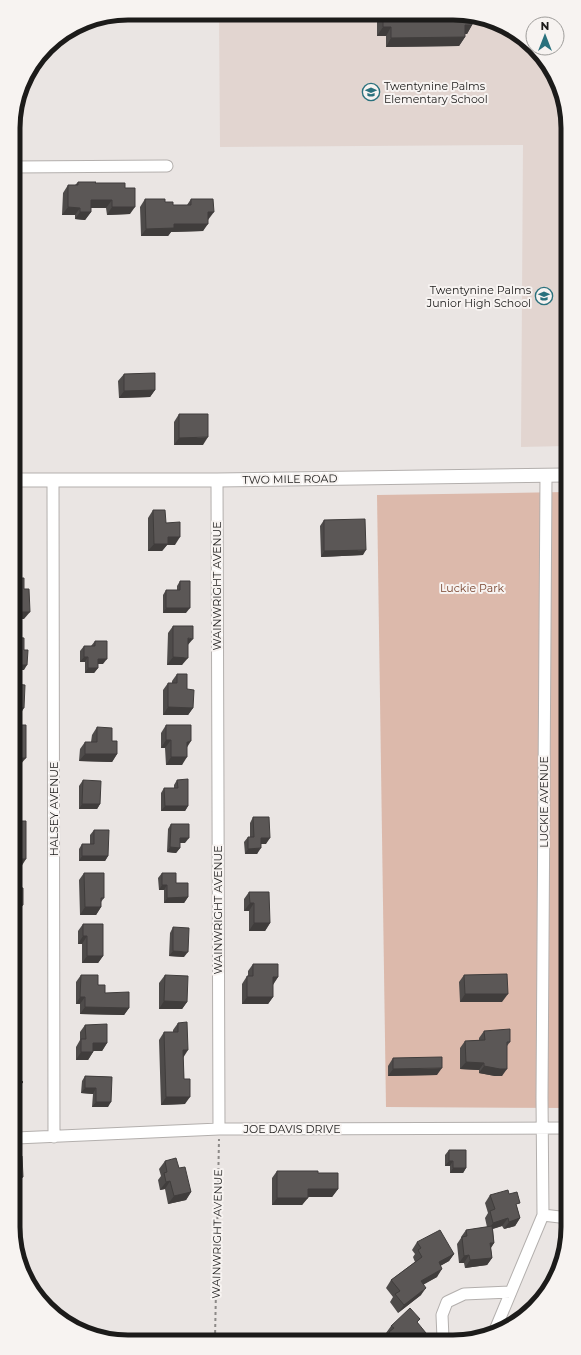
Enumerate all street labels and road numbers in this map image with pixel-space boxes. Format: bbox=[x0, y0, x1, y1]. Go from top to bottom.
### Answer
street label: TWO MILE ROAD bbox=[242, 471, 338, 487]
street label: WAINWRIGHT AVENUE bbox=[210, 521, 224, 651]
street label: LUCKIE AVENUE bbox=[537, 756, 551, 848]
street label: HALSEY AVENUE bbox=[47, 762, 61, 856]
street label: WAINWRIGHT AVENUE bbox=[211, 845, 225, 975]
street label: JOE DAVIS DRIVE bbox=[243, 1122, 341, 1136]
street label: WAINWRIGHT AVENUE bbox=[209, 1169, 225, 1299]

